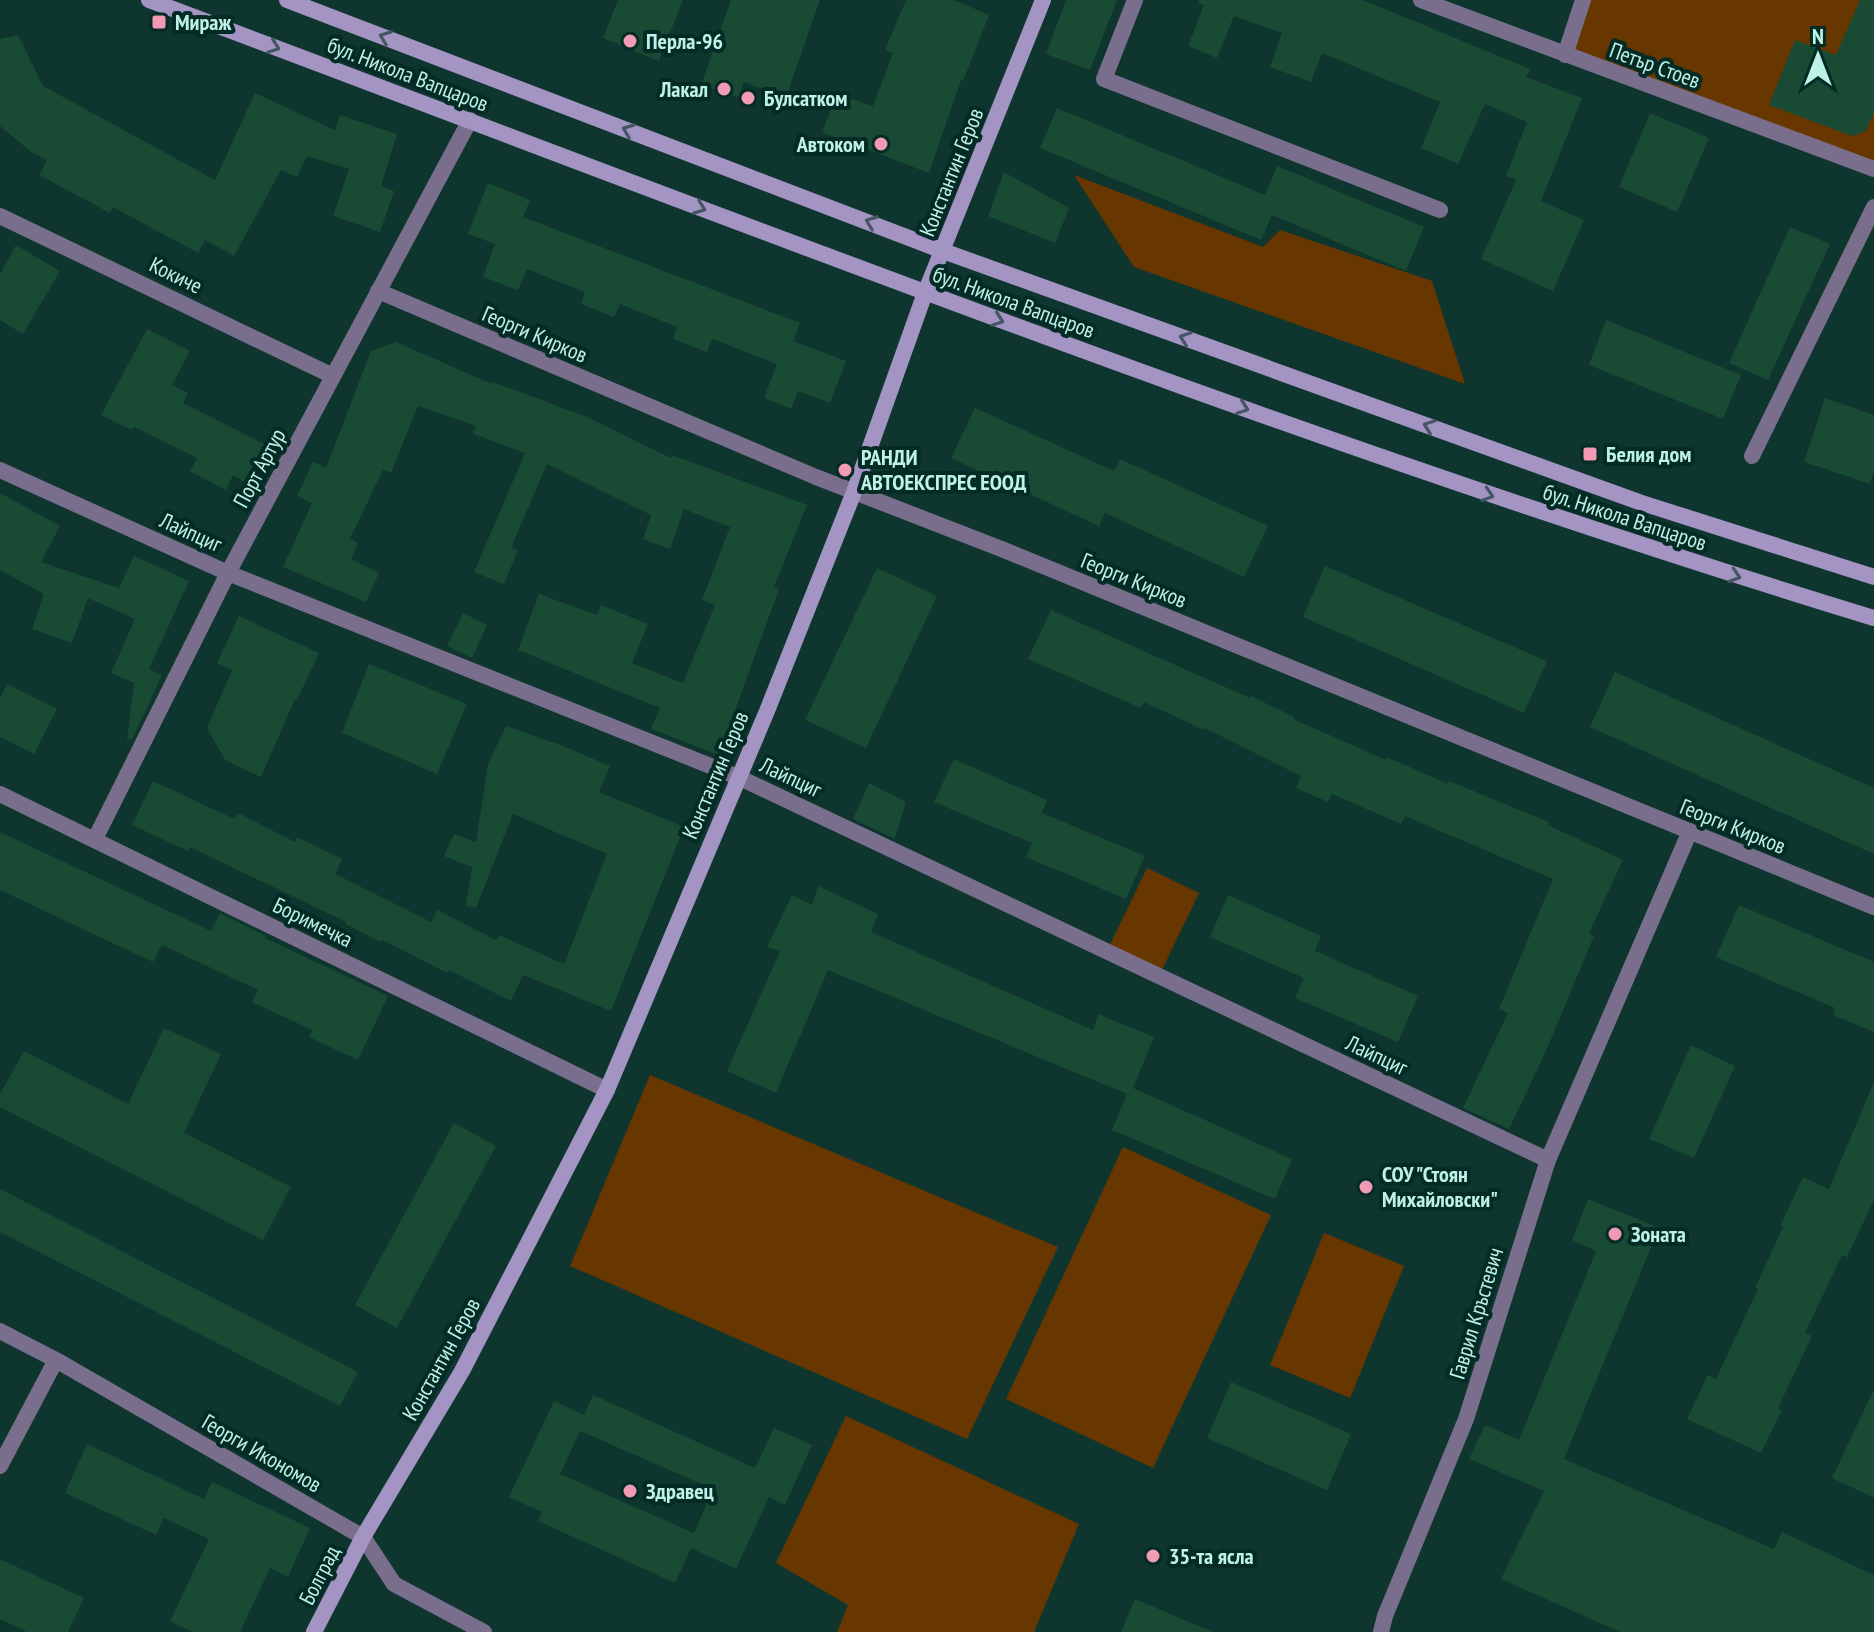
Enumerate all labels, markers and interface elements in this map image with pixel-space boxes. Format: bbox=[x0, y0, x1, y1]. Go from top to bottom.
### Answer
place label: Мираж bbox=[175, 8, 231, 36]
marker: Мираж bbox=[150, 13, 168, 31]
north arrow bbox=[1778, 16, 1858, 96]
text: N bbox=[1812, 22, 1824, 50]
place label: Перла-96 bbox=[646, 27, 723, 55]
street label: бул. Никола Вапцаров bbox=[324, 30, 493, 118]
one-way arrow bbox=[378, 30, 392, 47]
marker: Перла-96 bbox=[621, 32, 639, 50]
street label: Петър Стоев bbox=[1606, 36, 1704, 94]
one-way arrow bbox=[266, 37, 280, 54]
place label: Лакал bbox=[659, 75, 708, 103]
marker: Лакал bbox=[715, 80, 733, 98]
place label: Булсатком bbox=[764, 84, 847, 112]
marker: Булсатком bbox=[739, 89, 757, 107]
street label: Константин Геров bbox=[913, 104, 989, 240]
one-way arrow bbox=[621, 123, 635, 140]
place label: Автоком bbox=[796, 130, 865, 158]
marker: Автоком bbox=[872, 135, 890, 153]
one-way arrow bbox=[692, 198, 706, 215]
one-way arrow bbox=[865, 215, 879, 232]
street label: Кокиче bbox=[145, 250, 207, 300]
street label: бул. Никола Вапцаров bbox=[929, 260, 1099, 344]
street label: Георги Кирков bbox=[478, 299, 592, 369]
one-way arrow bbox=[991, 310, 1005, 327]
one-way arrow bbox=[1178, 331, 1192, 348]
one-way arrow bbox=[1235, 398, 1249, 414]
one-way arrow bbox=[1423, 419, 1437, 436]
street label: Порт Артур bbox=[227, 424, 291, 512]
place label: Белия дом bbox=[1606, 440, 1691, 468]
place label: РАНДИ АВТОЕКСПРЕС ЕООД bbox=[860, 443, 1027, 496]
marker: Белия дом bbox=[1581, 445, 1599, 463]
marker: РАНДИ АВТОЕКСПРЕС ЕООД bbox=[836, 461, 854, 479]
street label: бул. Никола Вапцаров bbox=[1540, 477, 1710, 557]
one-way arrow bbox=[1481, 486, 1494, 502]
street label: Лайпциг bbox=[155, 506, 227, 558]
street label: Георги Кирков bbox=[1077, 546, 1191, 614]
one-way arrow bbox=[1728, 567, 1741, 583]
street label: Константин Геров bbox=[676, 707, 754, 843]
street label: Лайпциг bbox=[755, 750, 827, 804]
street label: Георги Кирков bbox=[1676, 792, 1790, 860]
street label: Боримечка bbox=[269, 891, 357, 953]
street label: Лайпциг bbox=[1341, 1028, 1413, 1082]
place label: СОУ "Стоян Михайловски" bbox=[1382, 1160, 1498, 1213]
marker: СОУ "Стоян Михайловски" bbox=[1357, 1178, 1375, 1196]
place label: Зоната bbox=[1631, 1220, 1686, 1248]
marker: Зоната bbox=[1606, 1225, 1624, 1243]
street label: Гаврил Кръстевич bbox=[1443, 1244, 1509, 1382]
street label: Константин Геров bbox=[396, 1293, 486, 1425]
street label: Георги Икономов bbox=[197, 1408, 327, 1499]
place label: Здравец bbox=[646, 1477, 714, 1505]
marker: Здравец bbox=[621, 1482, 639, 1500]
street label: Болград bbox=[292, 1540, 346, 1609]
place label: 35-та ясла bbox=[1169, 1542, 1254, 1570]
marker: 35-та ясла bbox=[1144, 1547, 1162, 1565]

